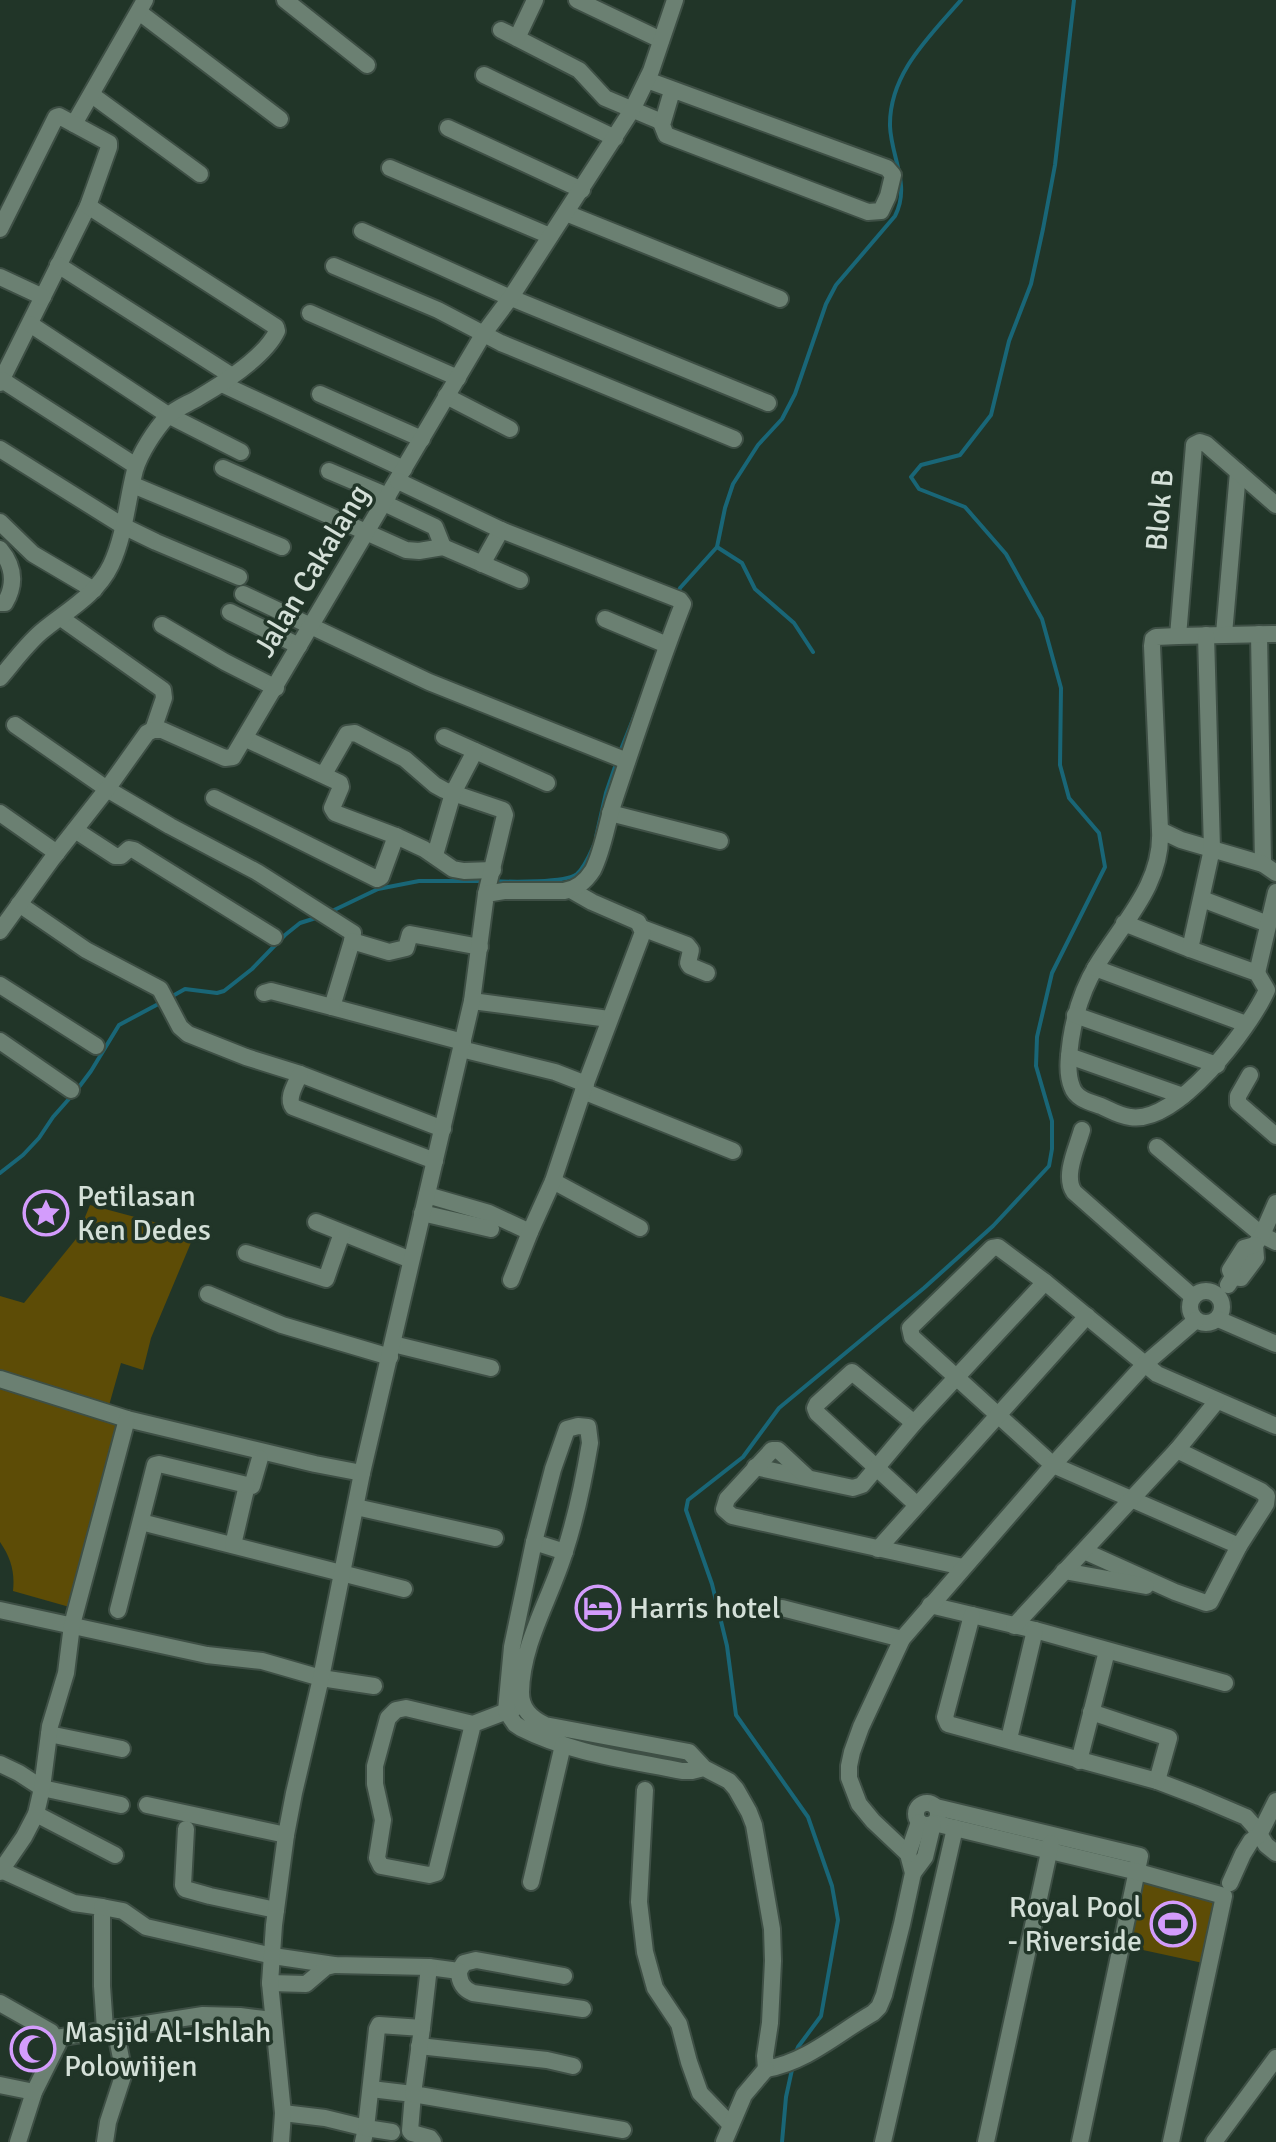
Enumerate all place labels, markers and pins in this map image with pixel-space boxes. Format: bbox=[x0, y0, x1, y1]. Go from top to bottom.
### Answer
place label: Petilasan Ken Dedes bbox=[77, 1178, 211, 1249]
place icon: Petilasan Ken Dedes bbox=[22, 1189, 70, 1237]
hotel icon: Harris hotel bbox=[574, 1584, 622, 1632]
place label: Harris hotel bbox=[629, 1590, 781, 1627]
place label: Royal Pool - Riverside bbox=[1008, 1889, 1142, 1960]
sports icon: Royal Pool - Riverside bbox=[1149, 1900, 1197, 1948]
place label: Masjid Al-Ishlah Polowiijen bbox=[64, 2014, 271, 2085]
mosque icon: Masjid Al-Ishlah Polowiijen bbox=[9, 2025, 57, 2073]

